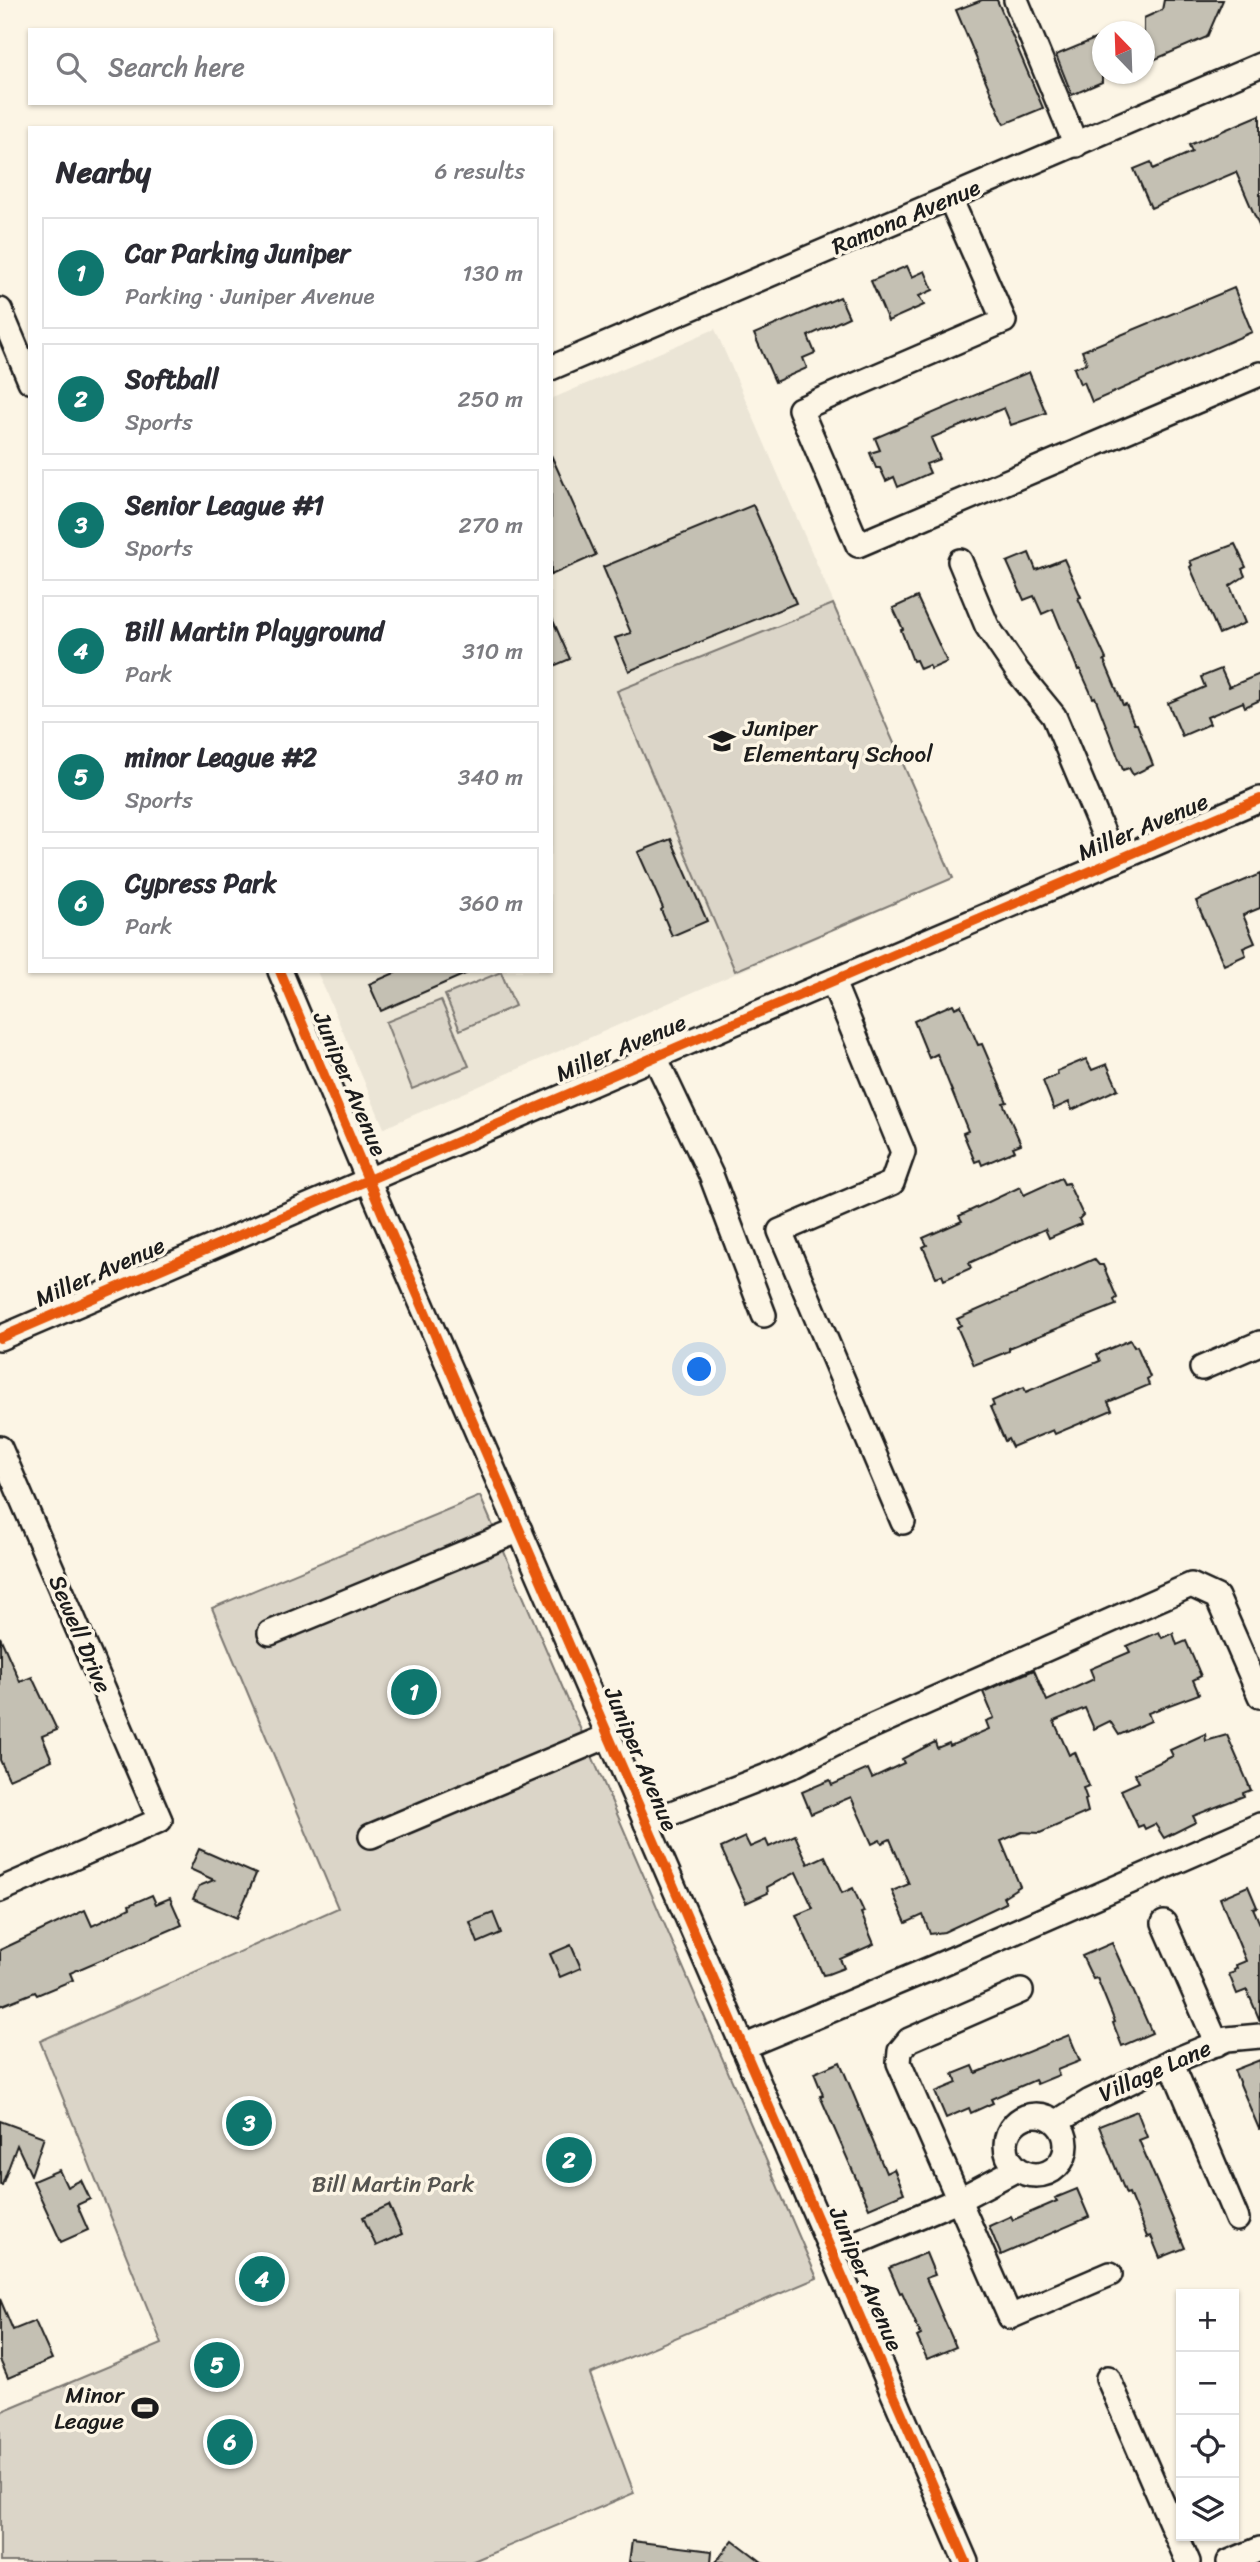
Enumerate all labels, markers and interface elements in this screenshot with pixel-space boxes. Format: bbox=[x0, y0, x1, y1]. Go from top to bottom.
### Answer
north arrow bbox=[1092, 21, 1155, 84]
search box bbox=[28, 28, 553, 105]
text: Search here bbox=[108, 44, 245, 90]
icon: search bbox=[52, 48, 90, 86]
text: Nearby bbox=[56, 145, 151, 199]
text: 6 results bbox=[435, 151, 525, 192]
street label: Ramona Avenue bbox=[825, 167, 987, 267]
text: Car Parking Juniper bbox=[125, 230, 350, 276]
text: 1 bbox=[76, 253, 86, 294]
text: 130 m bbox=[462, 253, 523, 294]
text: Parking · Juniper Avenue bbox=[125, 276, 375, 317]
text: Softball bbox=[125, 356, 219, 402]
text: 2 bbox=[74, 379, 88, 420]
text: 250 m bbox=[457, 379, 523, 420]
text: Sports bbox=[125, 402, 193, 443]
text: Senior League #1 bbox=[125, 482, 324, 528]
text: 3 bbox=[75, 505, 87, 546]
text: 270 m bbox=[458, 505, 523, 546]
text: Sports bbox=[125, 528, 193, 569]
text: Bill Martin Playground bbox=[125, 608, 384, 654]
text: 4 bbox=[74, 631, 88, 672]
text: 310 m bbox=[462, 631, 523, 672]
text: Park bbox=[125, 654, 172, 695]
place label: Juniper Elementary School bbox=[742, 708, 933, 775]
school or university icon: Juniper Elementary School bbox=[707, 726, 737, 756]
text: minor League #2 bbox=[125, 734, 317, 780]
text: 5 bbox=[74, 757, 88, 798]
text: 340 m bbox=[458, 757, 523, 798]
text: Sports bbox=[125, 780, 193, 821]
street label: Miller Avenue bbox=[1071, 781, 1215, 873]
text: Cypress Park bbox=[125, 860, 276, 906]
text: 6 bbox=[74, 883, 88, 924]
text: 360 m bbox=[459, 883, 523, 924]
text: Park bbox=[125, 906, 172, 947]
street label: Miller Avenue bbox=[549, 1002, 693, 1094]
street label: Juniper Avenue bbox=[301, 1004, 399, 1163]
street label: Miller Avenue bbox=[28, 1225, 172, 1319]
your location bbox=[682, 1352, 716, 1386]
street label: Sewell Drive bbox=[37, 1568, 123, 1700]
pin: 1 bbox=[391, 1666, 437, 1718]
street label: Juniper Avenue bbox=[592, 1679, 690, 1838]
street label: Village Lane bbox=[1092, 2028, 1218, 2114]
pin: 3 bbox=[226, 2097, 272, 2149]
pin: 2 bbox=[546, 2134, 592, 2186]
park label: Bill Martin Park bbox=[312, 2164, 475, 2205]
street label: Juniper Avenue bbox=[817, 2199, 915, 2358]
pin: 4 bbox=[239, 2253, 285, 2305]
map controls bbox=[1176, 2289, 1239, 2541]
button: + bbox=[1176, 2289, 1239, 2352]
pin: 5 bbox=[194, 2339, 240, 2391]
button: − bbox=[1176, 2352, 1239, 2415]
place label: Minor League bbox=[54, 2375, 126, 2442]
sports icon: Minor League bbox=[130, 2393, 160, 2423]
button: locate bbox=[1176, 2415, 1239, 2478]
pin: 6 bbox=[207, 2416, 253, 2468]
button: layers bbox=[1176, 2478, 1239, 2541]

